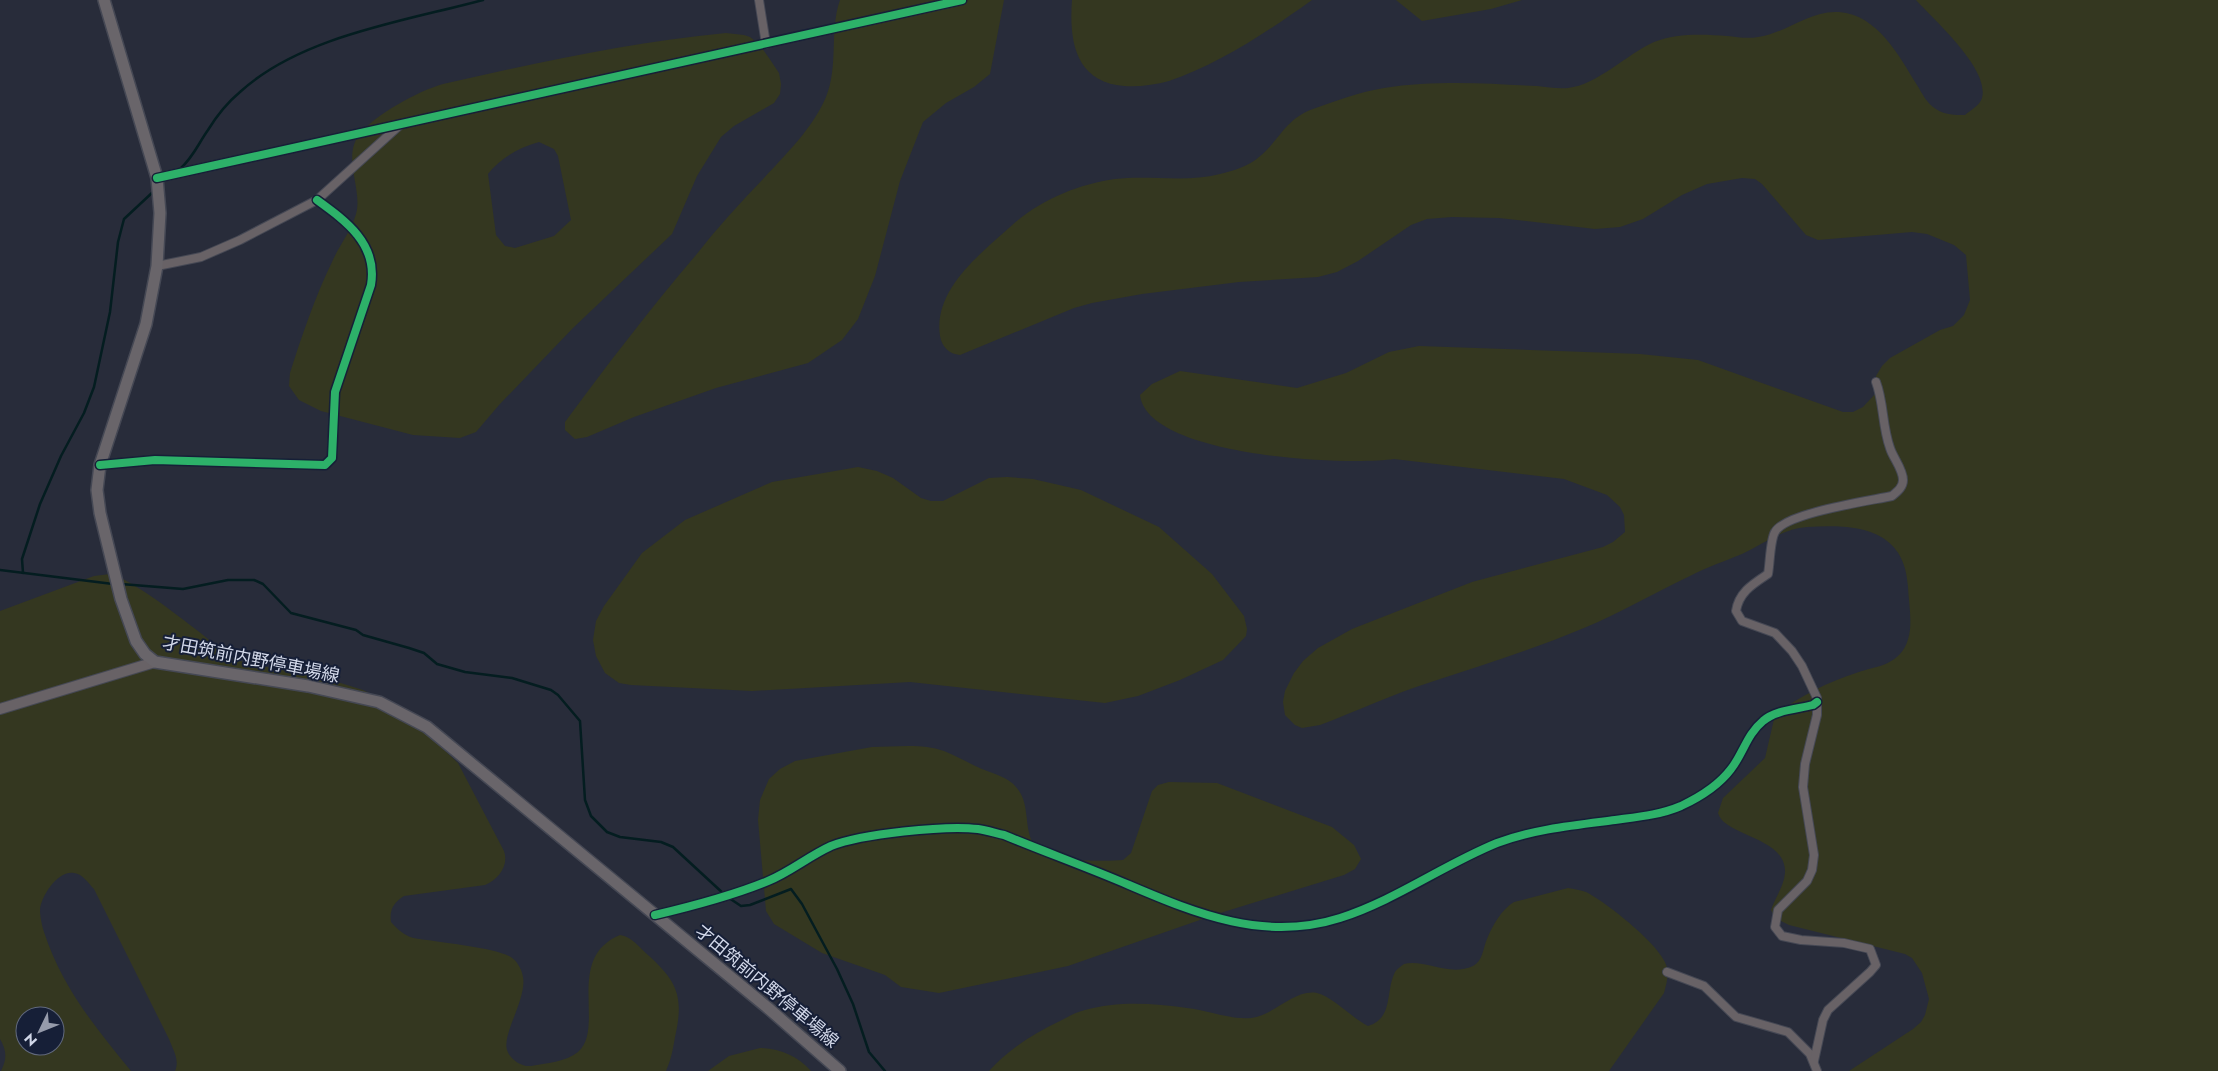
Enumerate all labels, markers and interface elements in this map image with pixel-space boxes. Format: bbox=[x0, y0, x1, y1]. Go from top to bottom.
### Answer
street label: 才田筑前内野停車場線 bbox=[160, 629, 342, 689]
street label: 才田筑前内野停車場線 bbox=[690, 918, 844, 1054]
north arrow bbox=[15, 1006, 65, 1056]
text: N bbox=[19, 1029, 42, 1051]

